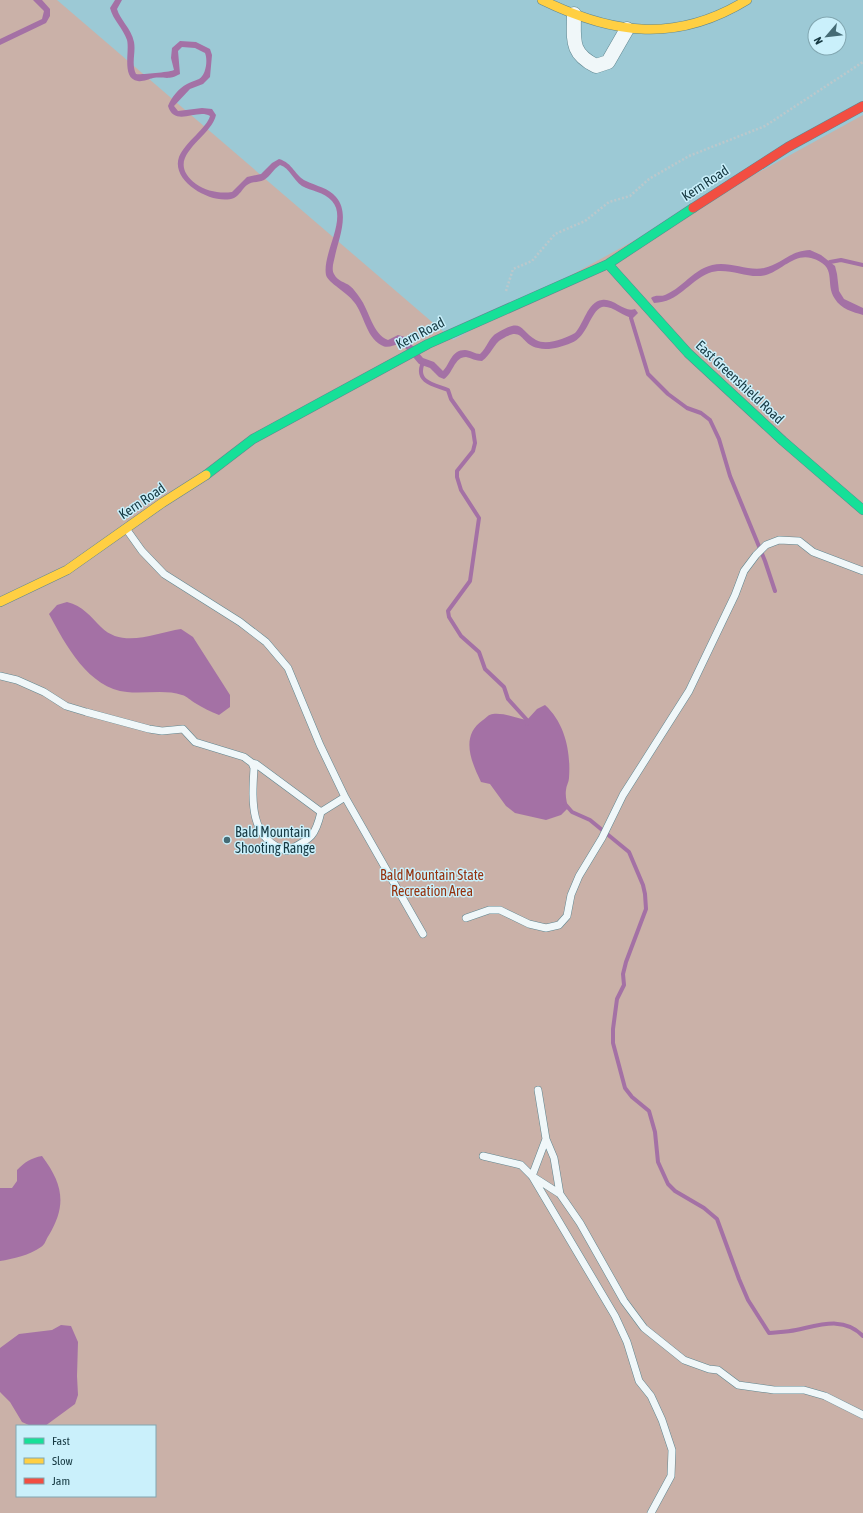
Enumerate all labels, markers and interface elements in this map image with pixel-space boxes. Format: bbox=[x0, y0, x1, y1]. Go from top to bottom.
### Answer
north arrow bbox=[807, 16, 847, 56]
text: N bbox=[811, 35, 825, 46]
street label: Kern Road bbox=[679, 162, 731, 204]
street label: Kern Road bbox=[393, 314, 447, 352]
street label: East Greenshield Road bbox=[693, 337, 787, 427]
street label: Kern Road bbox=[116, 480, 168, 522]
place label: Bald Mountain Shooting Range bbox=[235, 824, 315, 856]
marker: Bald Mountain Shooting Range bbox=[222, 835, 232, 845]
park label: Bald Mountain State Recreation Area bbox=[380, 867, 484, 899]
legend bbox=[16, 1425, 156, 1497]
text: Fast bbox=[52, 1434, 70, 1448]
text: Slow bbox=[52, 1454, 73, 1468]
text: Jam bbox=[52, 1474, 70, 1488]

